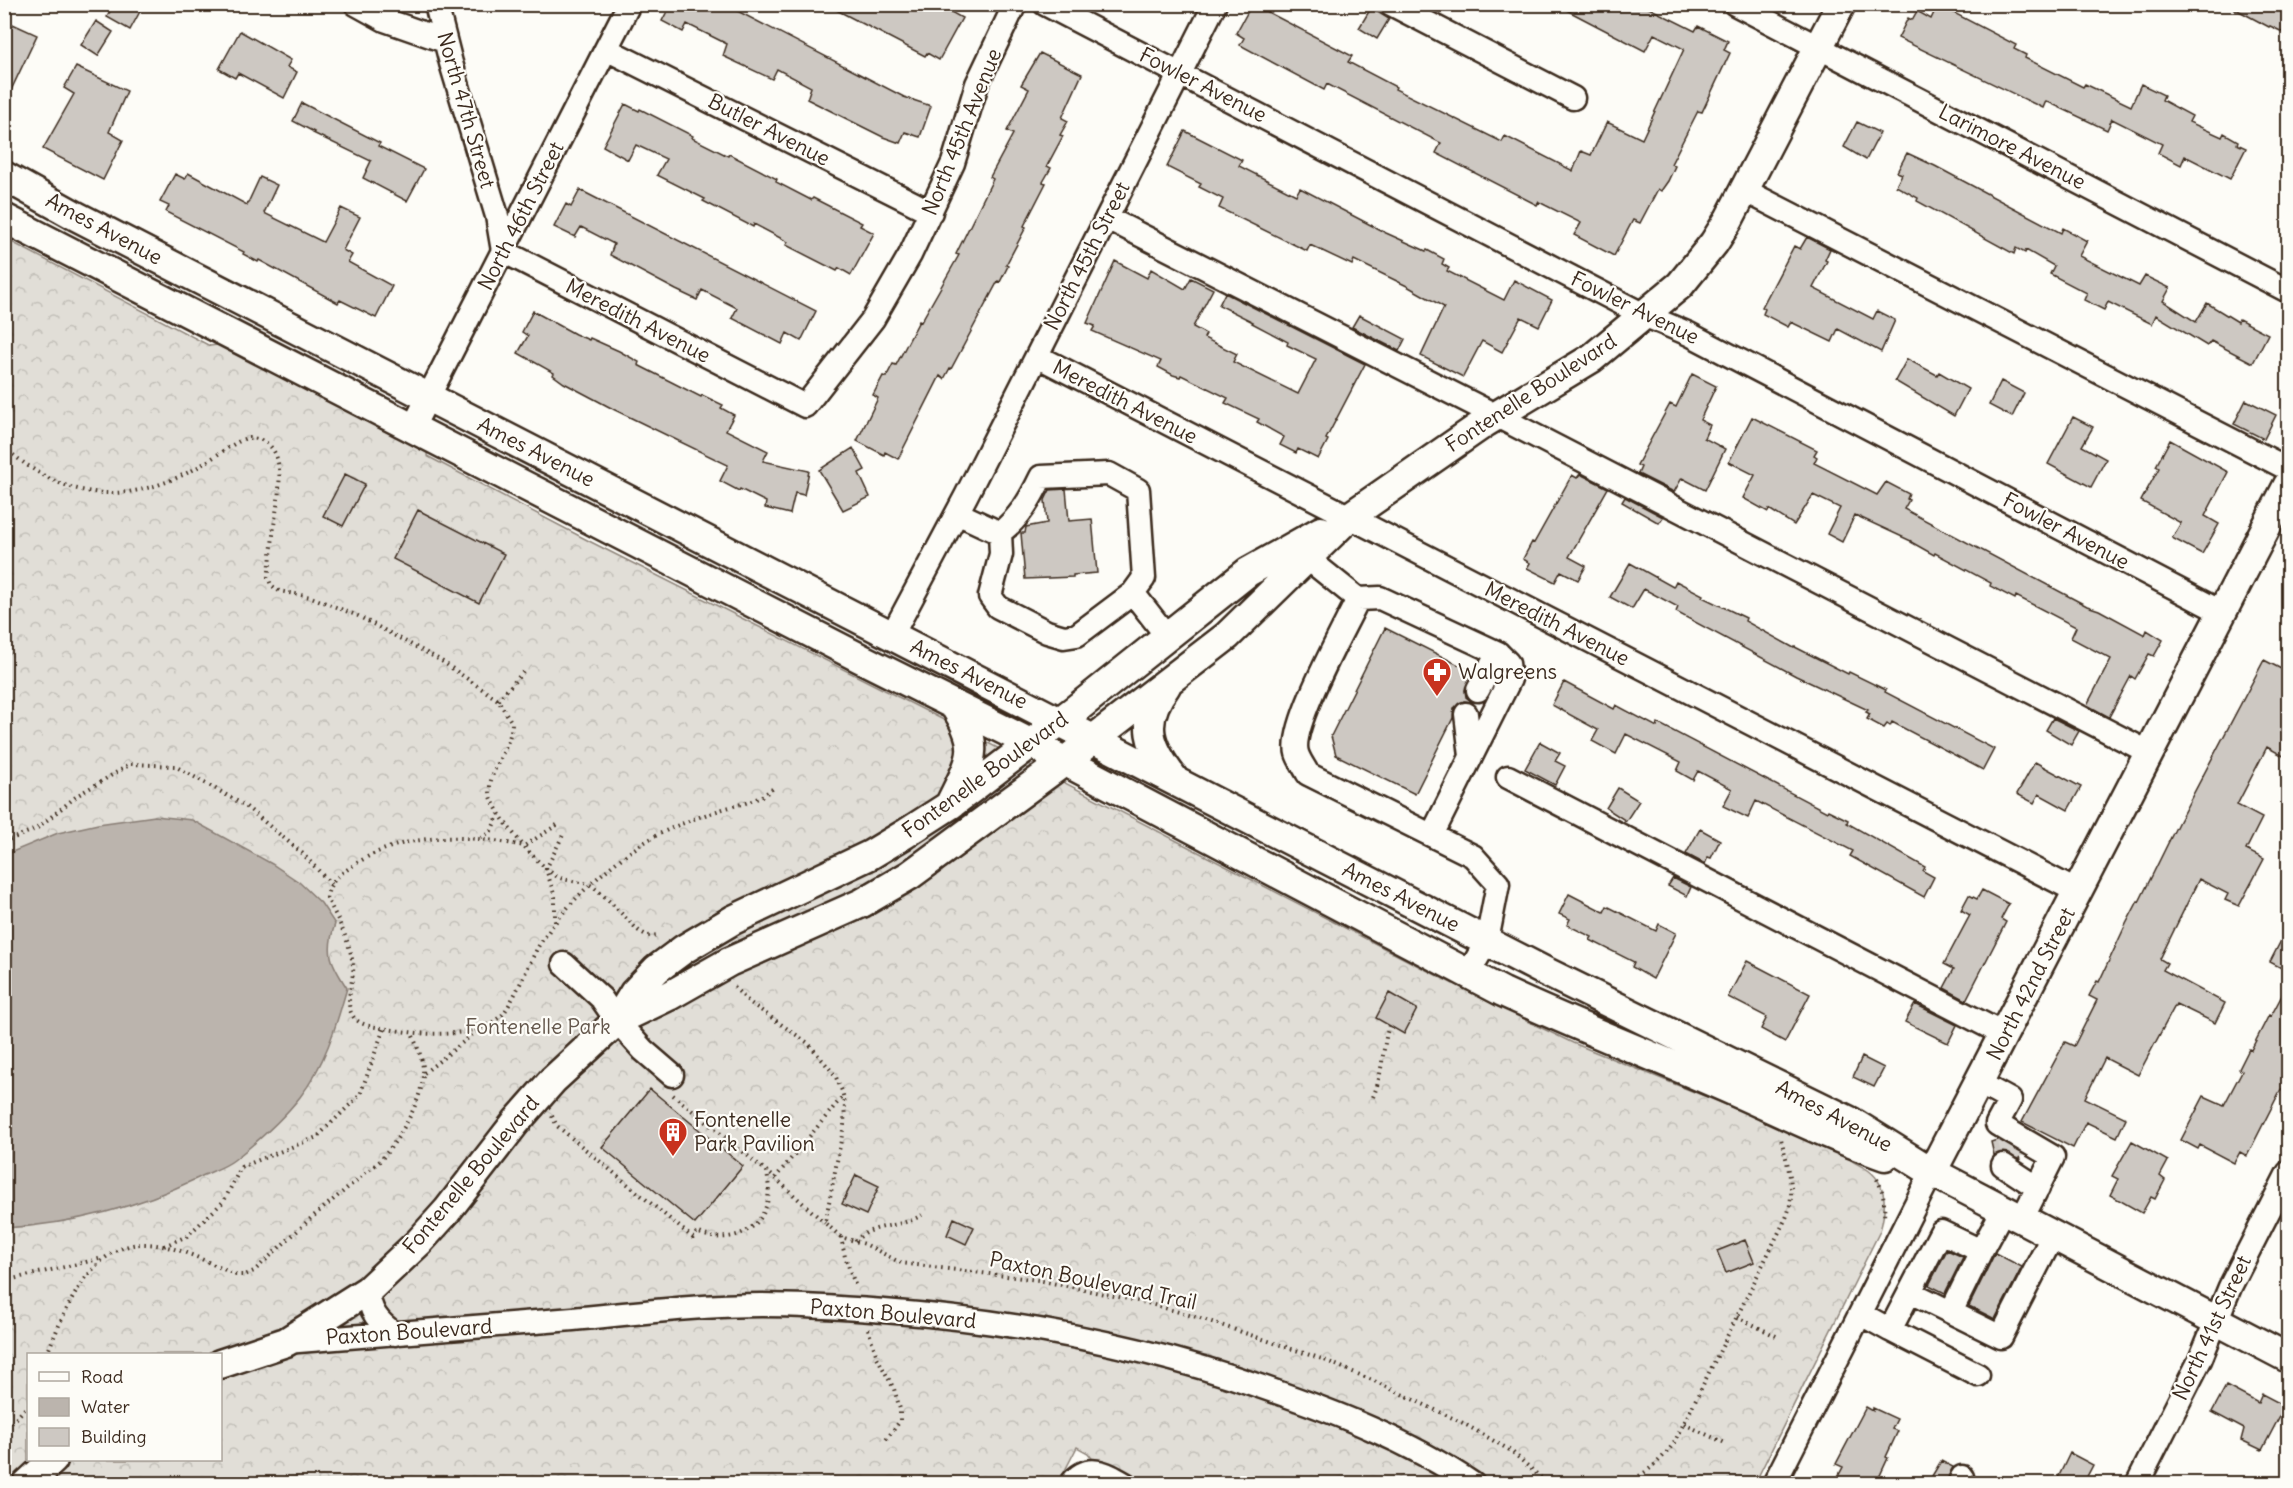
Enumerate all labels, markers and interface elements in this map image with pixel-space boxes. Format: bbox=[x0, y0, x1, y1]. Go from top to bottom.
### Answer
street label: North 47th Street bbox=[431, 29, 502, 191]
street label: Fowler Avenue bbox=[1135, 41, 1271, 128]
street label: North 45th Avenue bbox=[916, 44, 1007, 219]
street label: Butler Avenue bbox=[704, 87, 835, 172]
street label: Larimore Avenue bbox=[1934, 98, 2090, 195]
street label: North 46th Street bbox=[471, 137, 570, 295]
street label: North 45th Street bbox=[1037, 177, 1136, 335]
street label: Ames Avenue bbox=[41, 187, 167, 271]
street label: Fowler Avenue bbox=[1567, 265, 1704, 350]
street label: Meredith Avenue bbox=[561, 272, 715, 369]
street label: Fontenelle Boulevard bbox=[1440, 327, 1621, 458]
street label: Meredith Avenue bbox=[1048, 353, 1202, 450]
street label: Ames Avenue bbox=[473, 410, 599, 493]
street label: Fowler Avenue bbox=[1998, 486, 2134, 575]
street label: Meredith Avenue bbox=[1480, 575, 1634, 672]
street label: Ames Avenue bbox=[906, 632, 1032, 715]
pharmacy icon: Walgreens bbox=[1421, 656, 1453, 698]
place label: Walgreens bbox=[1458, 658, 1557, 685]
street label: Fontenelle Boulevard bbox=[896, 705, 1073, 844]
street label: Ames Avenue bbox=[1338, 855, 1464, 938]
street label: North 42nd Street bbox=[1980, 903, 2081, 1065]
park label: Fontenelle Park bbox=[465, 1013, 611, 1040]
street label: Ames Avenue bbox=[1771, 1074, 1897, 1158]
street label: Fontenelle Boulevard bbox=[396, 1090, 545, 1259]
place label: Fontenelle Park Pavilion bbox=[694, 1106, 815, 1157]
building icon: Fontenelle Park Pavilion bbox=[657, 1116, 689, 1158]
street label: Paxton Boulevard Trail bbox=[987, 1245, 1199, 1316]
street label: North 41st Street bbox=[2166, 1251, 2257, 1405]
street label: Paxton Boulevard bbox=[809, 1293, 977, 1334]
street label: Paxton Boulevard bbox=[325, 1312, 493, 1351]
legend bbox=[27, 1353, 222, 1461]
text: Road bbox=[81, 1365, 124, 1388]
text: Water bbox=[81, 1395, 131, 1418]
text: Building bbox=[81, 1425, 146, 1448]

